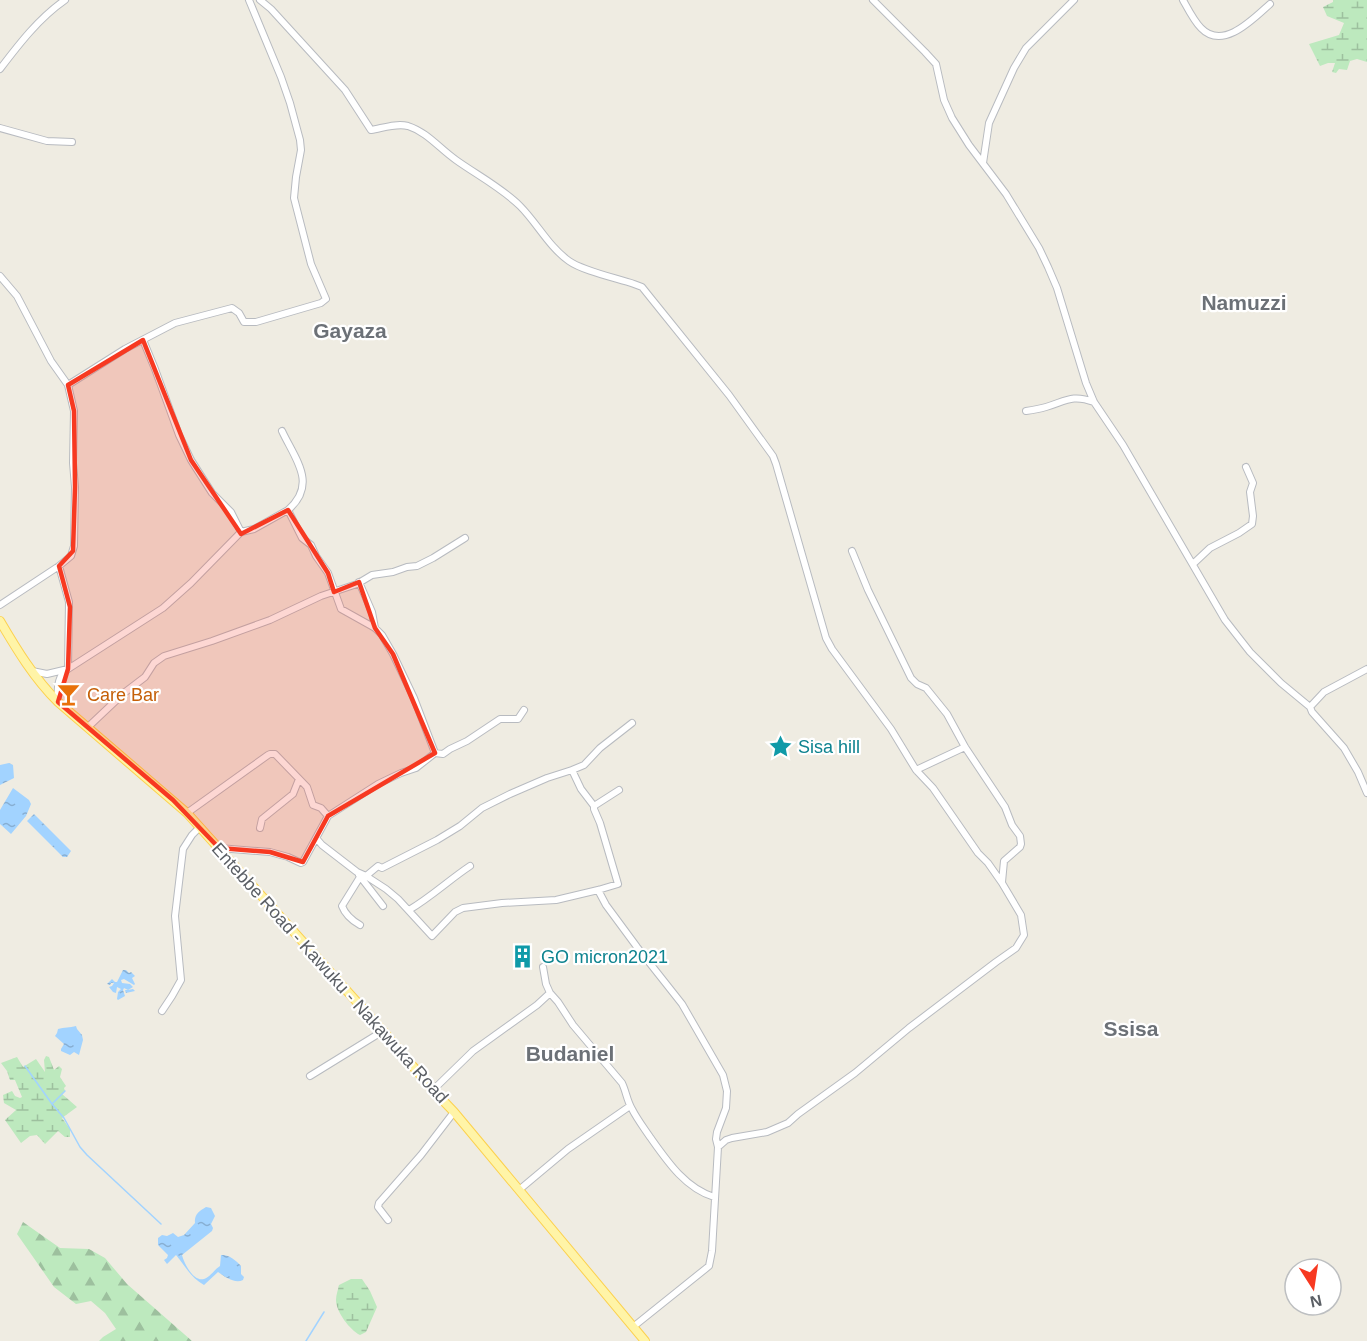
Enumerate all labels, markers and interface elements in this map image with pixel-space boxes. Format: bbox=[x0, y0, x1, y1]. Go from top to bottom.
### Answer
district label: Namuzzi bbox=[1201, 291, 1287, 314]
district label: Gayaza bbox=[313, 319, 387, 342]
bar icon: Care Bar bbox=[56, 682, 82, 708]
place label: Care Bar bbox=[87, 685, 159, 705]
place icon: Sisa hill bbox=[767, 734, 793, 760]
place label: Sisa hill bbox=[798, 737, 860, 757]
street label: Entebbe Road - Kawuku - Nakawuka Road bbox=[208, 839, 452, 1107]
building icon: GO micron2021 bbox=[510, 944, 536, 970]
place label: GO micron2021 bbox=[541, 947, 668, 967]
district label: Ssisa bbox=[1104, 1017, 1159, 1040]
district label: Budaniel bbox=[526, 1042, 614, 1065]
north arrow bbox=[1283, 1257, 1343, 1317]
text: N bbox=[1309, 1292, 1323, 1311]

